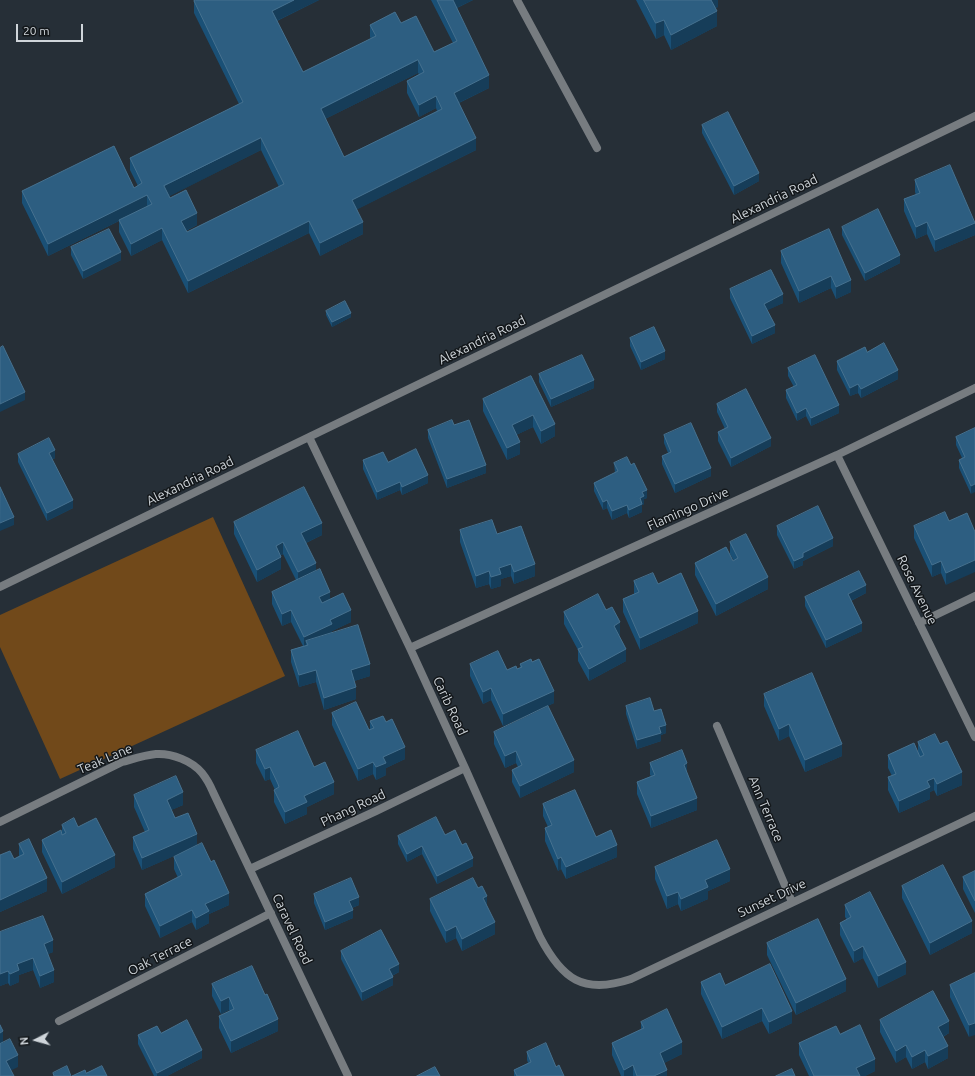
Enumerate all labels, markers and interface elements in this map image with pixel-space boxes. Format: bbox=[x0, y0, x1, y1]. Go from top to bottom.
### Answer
scale bar bbox=[18, 16, 85, 42]
text: 20 m bbox=[23, 24, 50, 37]
street label: Alexandria Road bbox=[728, 171, 820, 227]
street label: Alexandria Road bbox=[436, 312, 528, 368]
street label: Alexandria Road bbox=[144, 453, 236, 509]
street label: Flamingo Drive bbox=[645, 484, 731, 534]
street label: Rose Avenue bbox=[893, 553, 941, 627]
street label: Carib Road bbox=[430, 674, 470, 738]
street label: Teak Lane bbox=[75, 741, 135, 777]
street label: Ann Terrace bbox=[745, 774, 787, 844]
street label: Phang Road bbox=[318, 786, 388, 830]
street label: Sunset Drive bbox=[735, 875, 809, 921]
street label: Caravel Road bbox=[269, 891, 315, 967]
street label: Oak Terrace bbox=[125, 933, 195, 979]
north arrow bbox=[16, 1020, 56, 1060]
text: N bbox=[18, 1037, 30, 1046]

